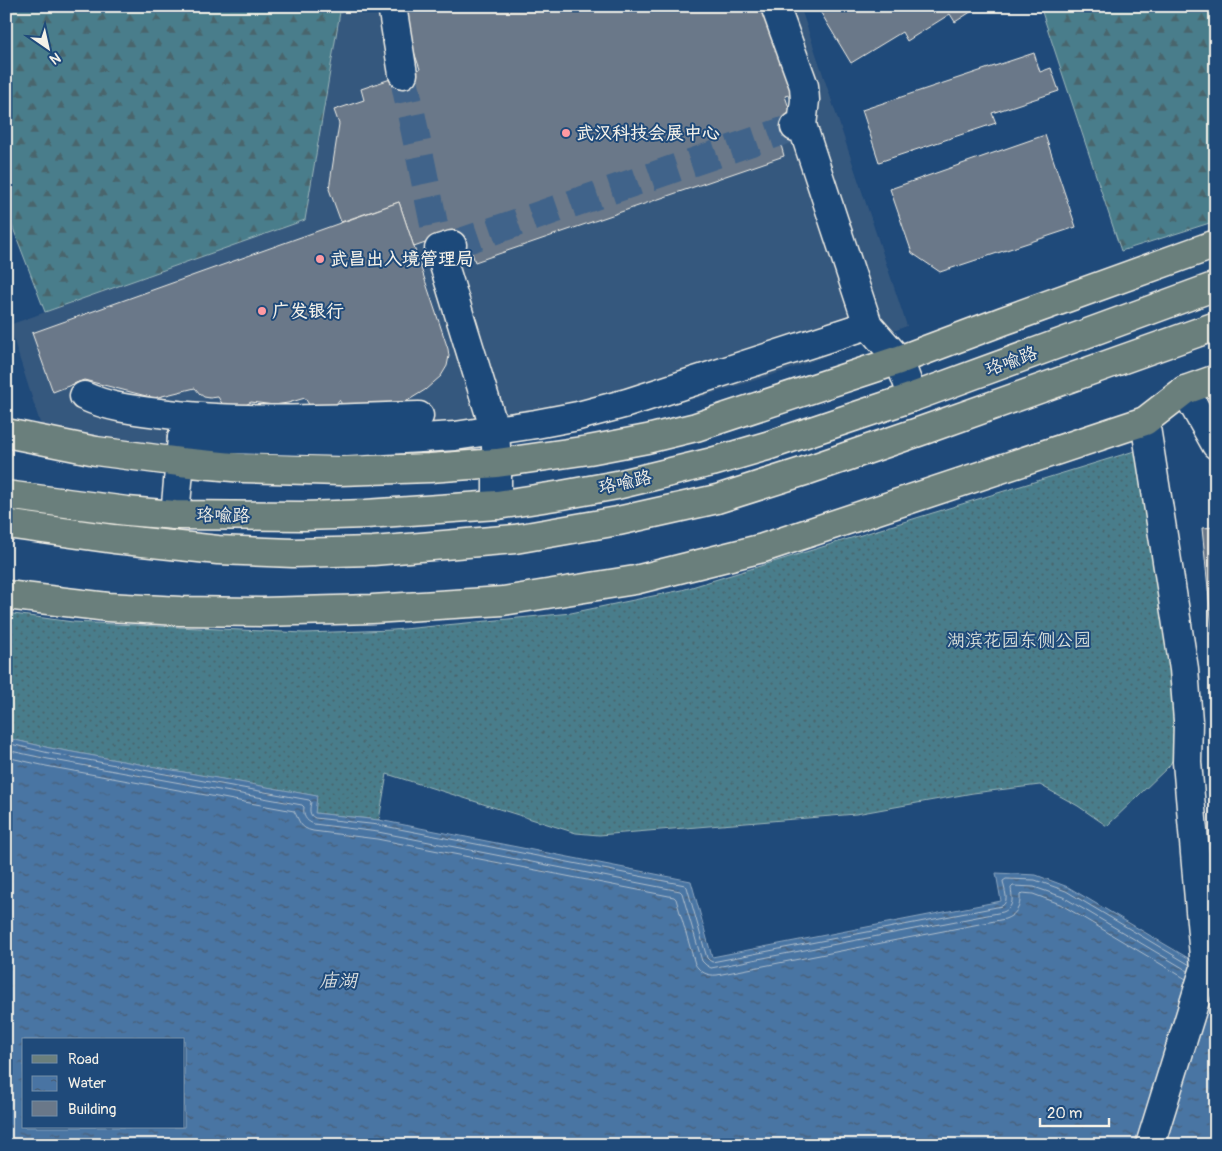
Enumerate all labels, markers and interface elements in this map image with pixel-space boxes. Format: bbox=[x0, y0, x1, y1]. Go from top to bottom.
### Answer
north arrow bbox=[22, 22, 72, 72]
text: N bbox=[46, 49, 64, 68]
place label: 武汉科技会展中心 bbox=[576, 122, 720, 145]
marker: 武汉科技会展中心 bbox=[560, 127, 572, 139]
place label: 武昌出入境管理局 bbox=[330, 248, 474, 271]
marker: 武昌出入境管理局 bbox=[314, 253, 326, 265]
place label: 广发银行 bbox=[272, 300, 344, 323]
marker: 广发银行 bbox=[256, 305, 268, 317]
street label: 珞喻路 bbox=[982, 341, 1040, 382]
street label: 珞喻路 bbox=[596, 466, 654, 499]
street label: 珞喻路 bbox=[196, 504, 250, 527]
park label: 湖滨花园东侧公园 bbox=[947, 629, 1091, 652]
water label: 庙湖 bbox=[319, 969, 359, 993]
legend bbox=[22, 1038, 185, 1128]
text: Road bbox=[68, 1050, 99, 1069]
text: Water bbox=[68, 1074, 107, 1093]
scale bar bbox=[1040, 1096, 1108, 1128]
text: Building bbox=[68, 1100, 116, 1119]
text: 20 m bbox=[1047, 1104, 1082, 1123]

